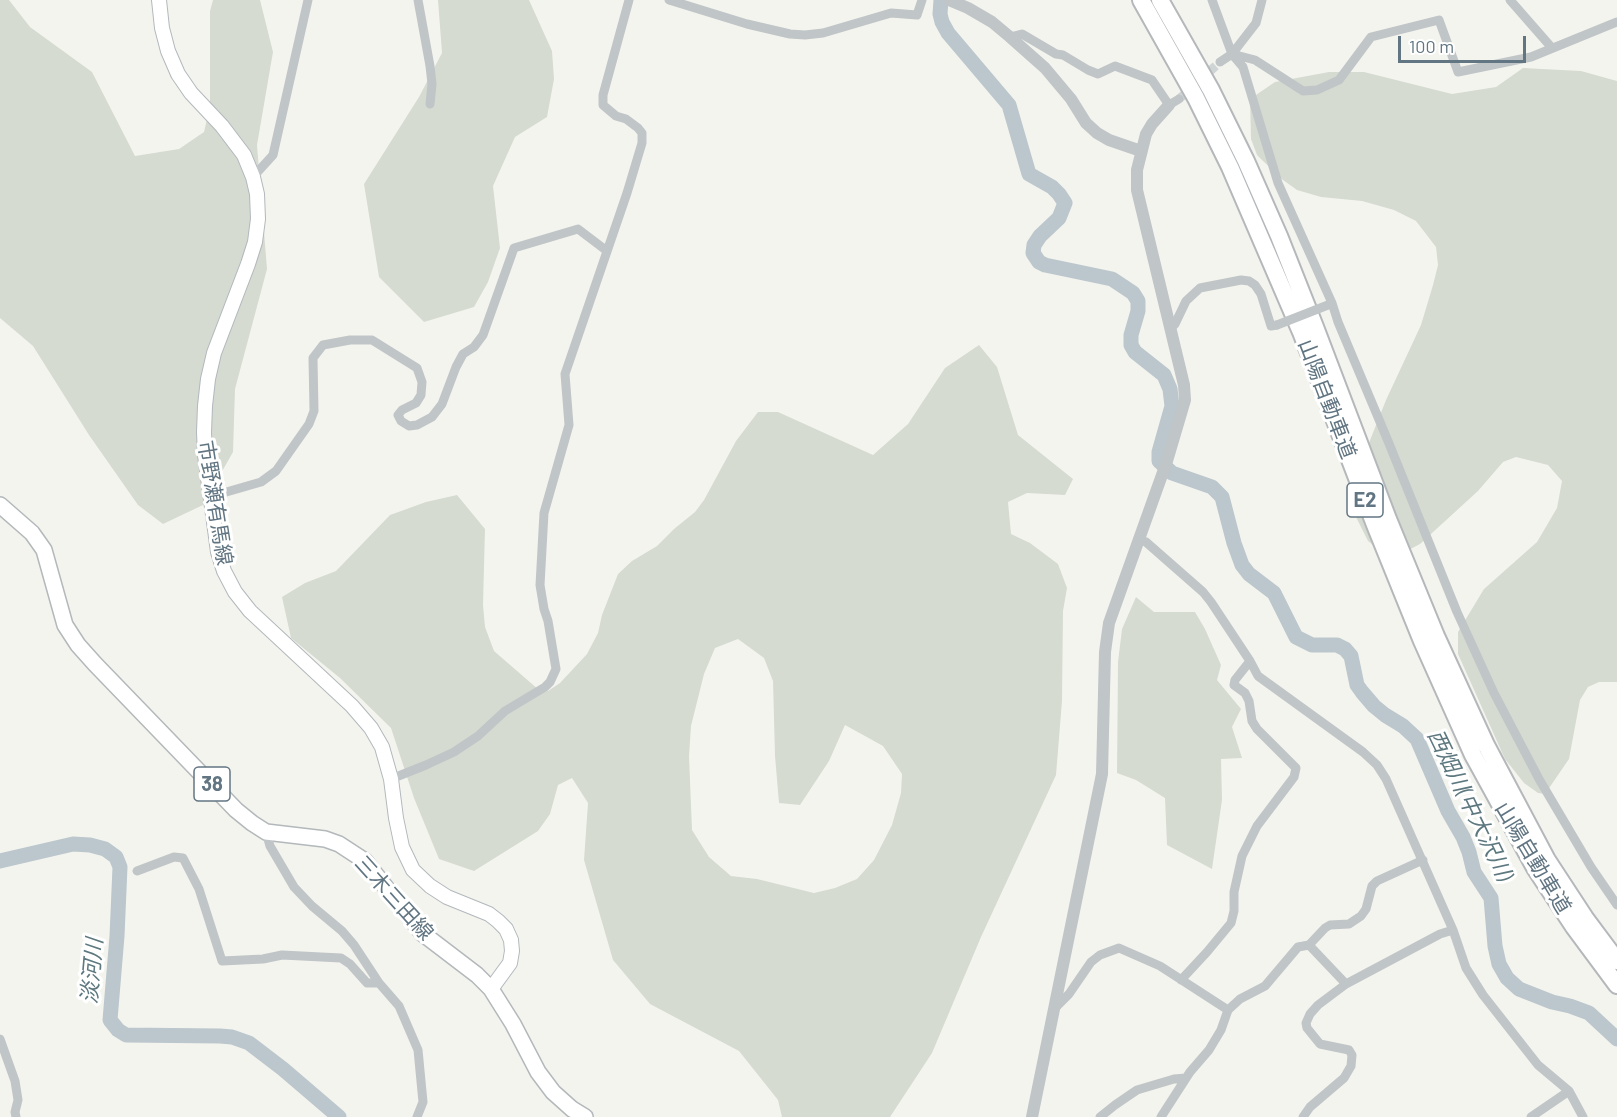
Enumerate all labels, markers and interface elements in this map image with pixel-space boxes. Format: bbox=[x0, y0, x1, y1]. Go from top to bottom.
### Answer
scale bar bbox=[1401, 24, 1528, 62]
text: 100 m bbox=[1409, 35, 1454, 57]
street label: 山陽自動車道 bbox=[1293, 336, 1361, 462]
street label: 市野瀬有馬線 bbox=[193, 439, 237, 567]
road number: E2 bbox=[1347, 483, 1383, 517]
water label: 西畑川(中大沢川) bbox=[1422, 725, 1518, 885]
road number: 38 bbox=[194, 767, 230, 801]
street label: 山陽自動車道 bbox=[1490, 798, 1576, 918]
street label: 三木三田線 bbox=[350, 851, 438, 945]
water label: 淡河川 bbox=[76, 937, 108, 1005]

